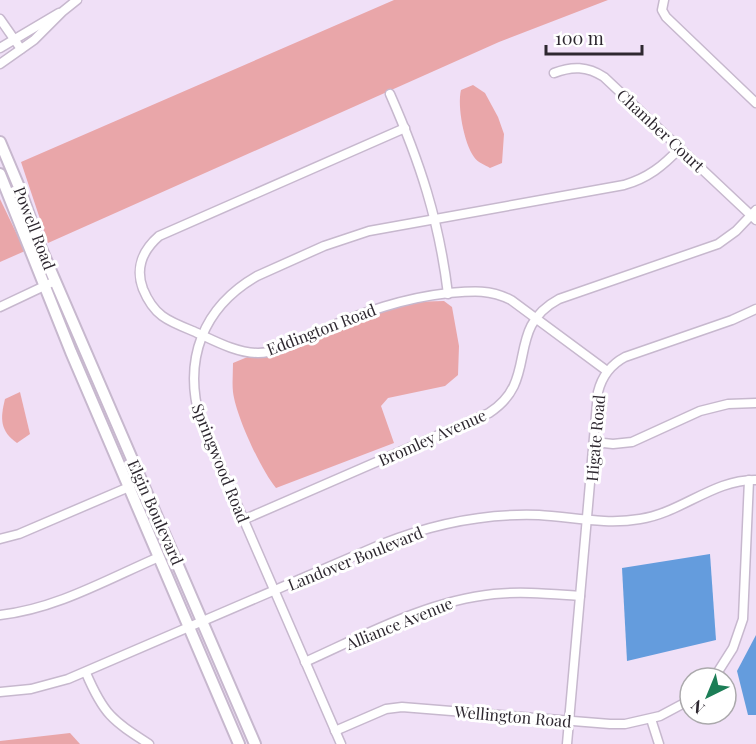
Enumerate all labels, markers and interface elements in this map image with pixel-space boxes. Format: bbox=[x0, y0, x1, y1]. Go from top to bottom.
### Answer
scale bar bbox=[546, 18, 642, 56]
text: 100 m bbox=[555, 26, 604, 50]
street label: Chamber Court bbox=[613, 84, 709, 176]
street label: Powell Road bbox=[9, 183, 61, 273]
street label: Eddington Road bbox=[263, 299, 379, 359]
street label: Higate Road bbox=[581, 394, 609, 482]
street label: Springwood Road bbox=[188, 400, 254, 526]
street label: Bromley Avenue bbox=[375, 404, 489, 470]
street label: Elgin Boulevard bbox=[123, 456, 189, 568]
street label: Landover Boulevard bbox=[284, 521, 426, 595]
street label: Alliance Avenue bbox=[341, 592, 456, 654]
north arrow bbox=[678, 666, 738, 726]
text: N bbox=[686, 695, 709, 719]
street label: Wellington Road bbox=[453, 700, 572, 732]

